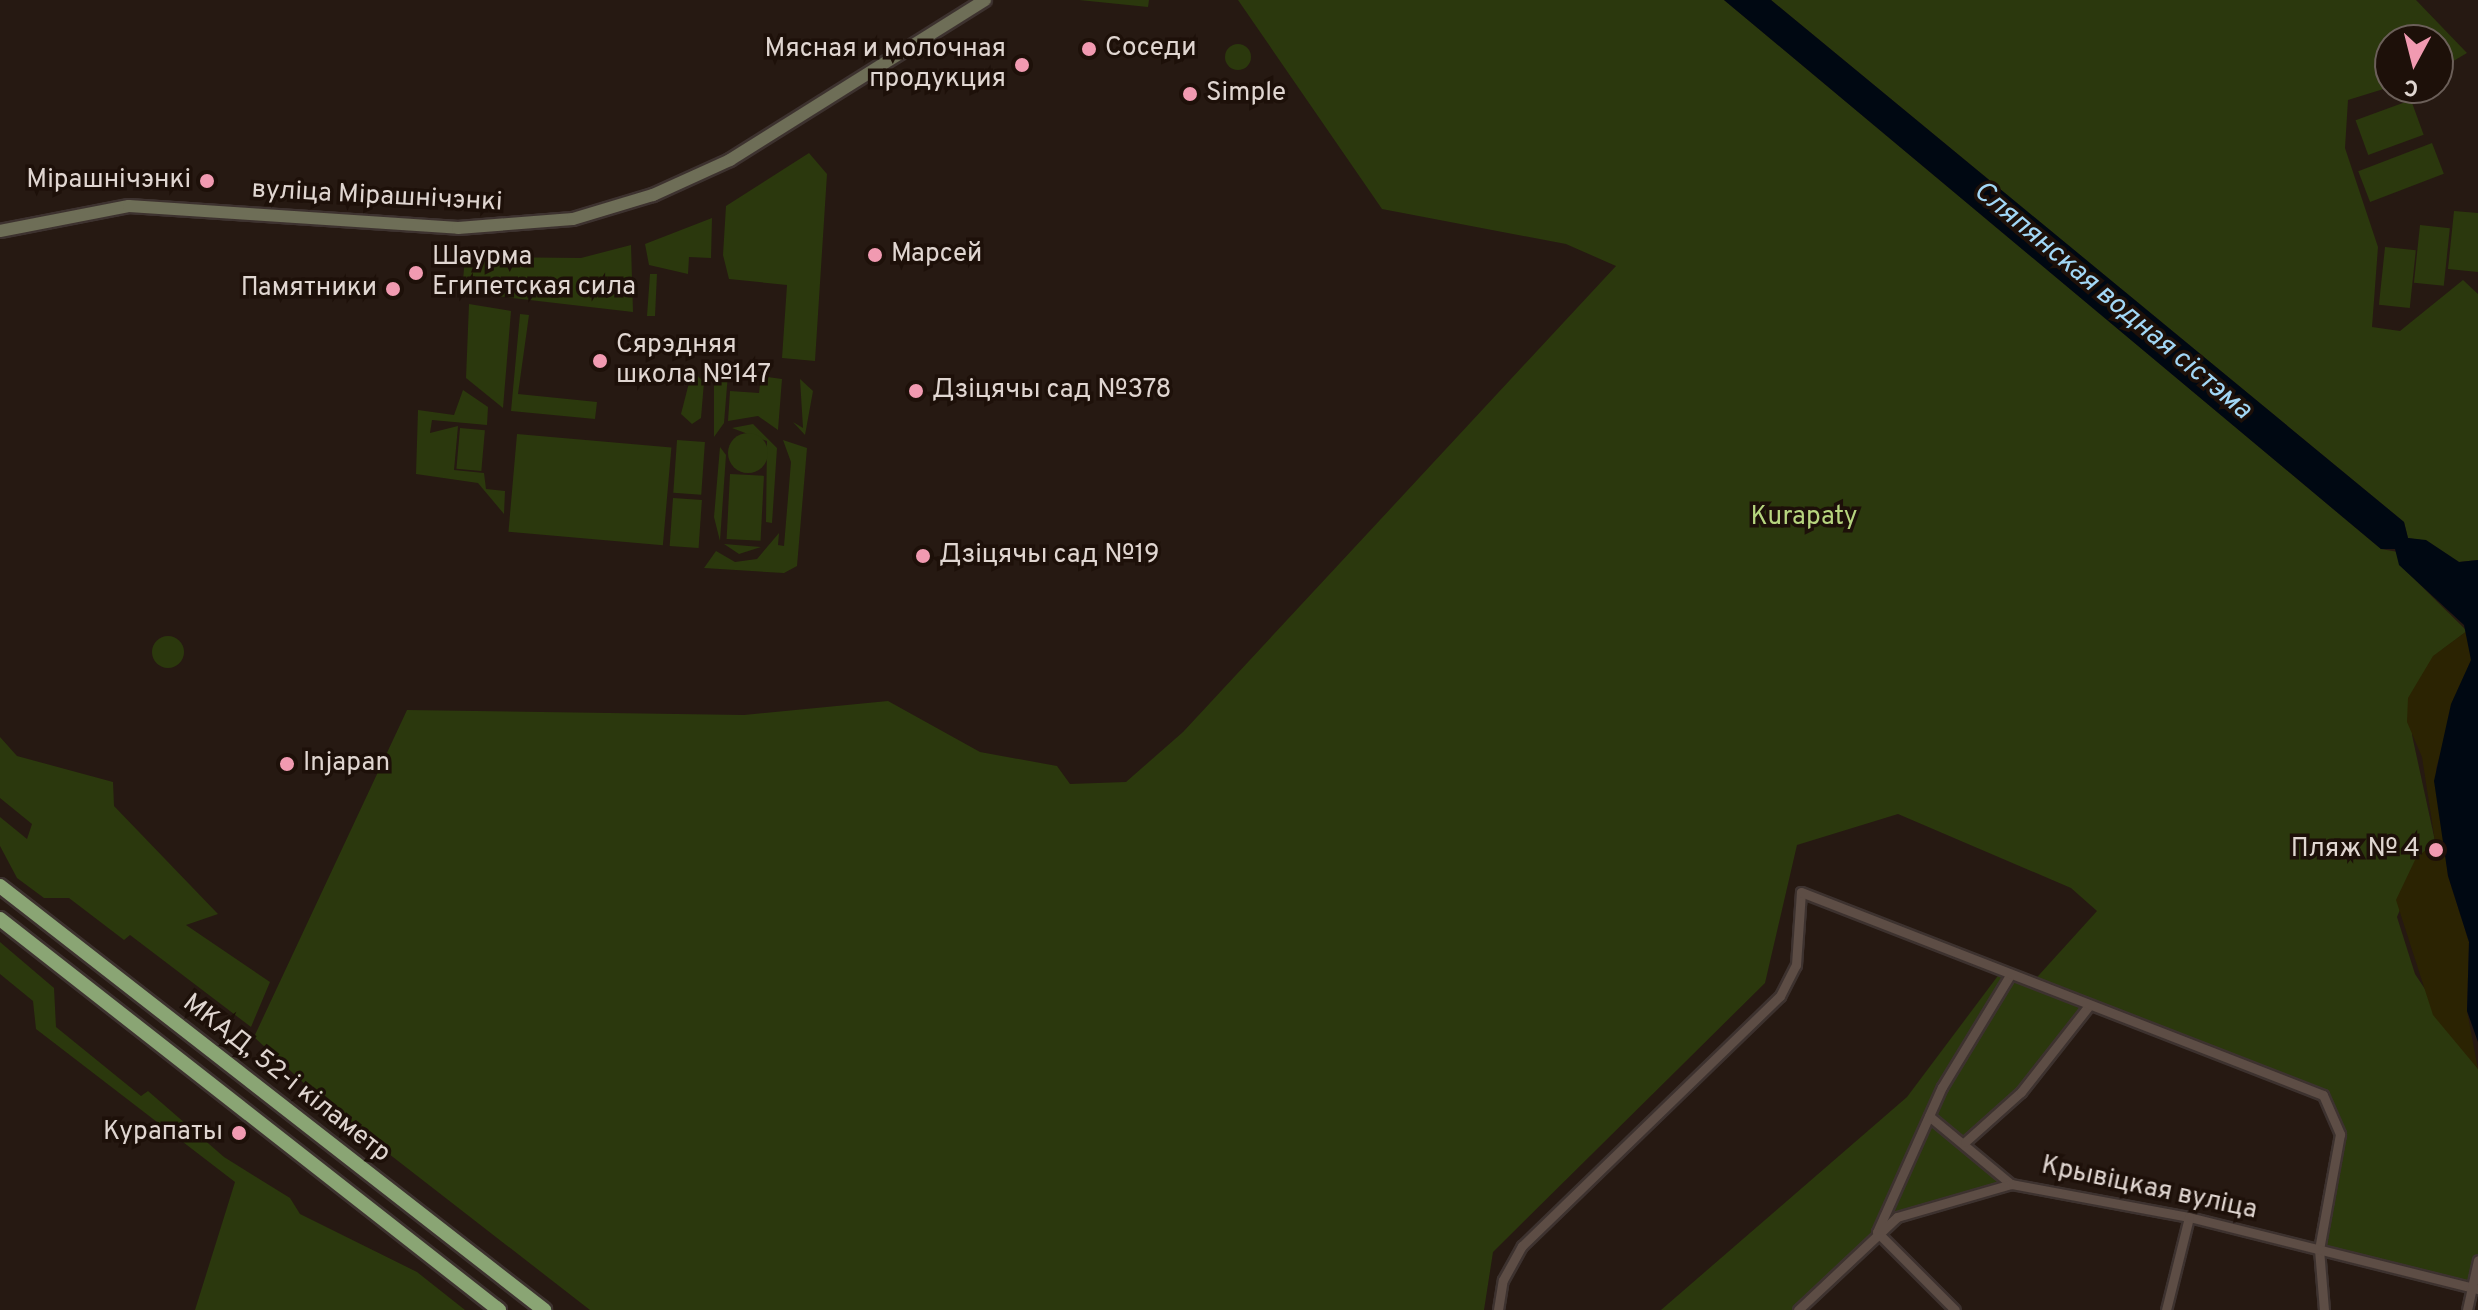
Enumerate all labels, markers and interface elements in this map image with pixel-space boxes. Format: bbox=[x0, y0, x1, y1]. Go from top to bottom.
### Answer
north arrow bbox=[2374, 24, 2454, 104]
place label: Соседи bbox=[1105, 33, 1196, 65]
place label: Мясная и молочная продукция bbox=[765, 34, 1006, 96]
marker: Соседи bbox=[1080, 40, 1098, 58]
marker: Мясная и молочная продукция bbox=[1013, 56, 1031, 74]
text: С bbox=[2403, 72, 2420, 101]
place label: Simple bbox=[1206, 78, 1286, 110]
marker: Simple bbox=[1181, 85, 1199, 103]
place label: Мірашнічэнкі bbox=[26, 165, 191, 197]
marker: Мірашнічэнкі bbox=[198, 172, 216, 190]
street label: вуліца Мірашнічэнкі bbox=[251, 175, 503, 219]
water label: Сляпянская водная сістэма bbox=[1966, 175, 2258, 427]
place label: Марсей bbox=[891, 239, 982, 271]
place label: Шаурма Египетская сила bbox=[432, 242, 636, 304]
marker: Марсей bbox=[866, 246, 884, 264]
marker: Шаурма Египетская сила bbox=[407, 264, 425, 282]
place label: Памятники bbox=[241, 273, 377, 305]
marker: Памятники bbox=[384, 280, 402, 298]
place label: Сярэдняя школа №147 bbox=[616, 330, 771, 392]
marker: Сярэдняя школа №147 bbox=[591, 352, 609, 370]
place label: Дзіцячы сад №378 bbox=[932, 375, 1171, 407]
marker: Дзіцячы сад №378 bbox=[907, 382, 925, 400]
park label: Kurapaty bbox=[1751, 502, 1857, 534]
place label: Дзіцячы сад №19 bbox=[939, 540, 1160, 572]
marker: Дзіцячы сад №19 bbox=[914, 547, 932, 565]
place label: Injapan bbox=[303, 748, 390, 780]
marker: Injapan bbox=[278, 755, 296, 773]
place label: Пляж № 4 bbox=[2291, 834, 2420, 866]
marker: Пляж № 4 bbox=[2427, 841, 2445, 859]
street label: МКАД, 52-і кіламетр bbox=[176, 988, 396, 1170]
place label: Курапаты bbox=[103, 1117, 223, 1149]
marker: Курапаты bbox=[230, 1124, 248, 1142]
street label: Крывіцкая вуліца bbox=[2038, 1151, 2260, 1227]

